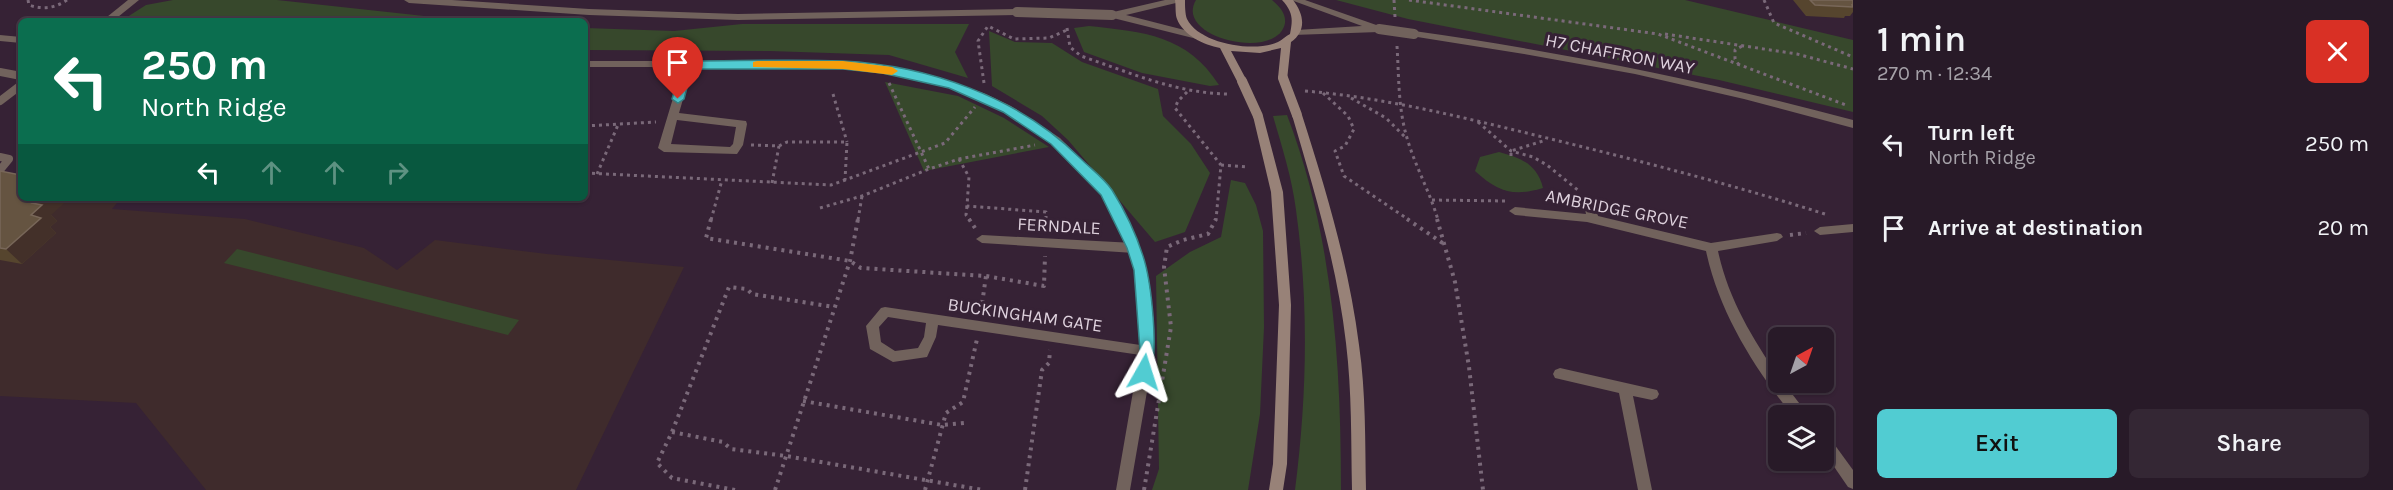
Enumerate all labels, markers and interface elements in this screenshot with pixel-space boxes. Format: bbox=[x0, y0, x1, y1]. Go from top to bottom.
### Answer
text: 1 min bbox=[1877, 18, 1966, 60]
button: close bbox=[2306, 20, 2369, 83]
street label: H7 CHAFFRON WAY bbox=[1544, 29, 1697, 79]
pin bbox=[652, 37, 703, 99]
text: 250 m bbox=[141, 40, 268, 90]
icon: left bbox=[42, 42, 120, 120]
icon: arrive bbox=[661, 46, 694, 79]
text: 270 m · 12:34 bbox=[1877, 62, 1992, 85]
text: North Ridge bbox=[141, 91, 287, 123]
text: Turn left bbox=[1928, 120, 2015, 146]
icon: left bbox=[1877, 128, 1910, 161]
text: 250 m bbox=[2305, 131, 2369, 157]
text: North Ridge bbox=[1928, 146, 2036, 169]
icon: left bbox=[192, 156, 225, 189]
icon: ahead bbox=[255, 156, 288, 189]
icon: ahead bbox=[318, 156, 351, 189]
icon: right bbox=[381, 156, 414, 189]
street label: AMBRIDGE GROVE bbox=[1544, 184, 1690, 234]
icon: arrive bbox=[1877, 212, 1910, 245]
street label: FERNDALE bbox=[1017, 213, 1101, 239]
text: Arrive at destination bbox=[1928, 215, 2143, 241]
text: 20 m bbox=[2317, 215, 2369, 241]
street label: BUCKINGHAM GATE bbox=[946, 293, 1104, 337]
north arrow bbox=[1768, 327, 1834, 393]
map controls bbox=[1768, 327, 1834, 471]
position arrow bbox=[1112, 340, 1176, 404]
button: layers bbox=[1768, 405, 1834, 471]
button: Exit bbox=[1877, 409, 2117, 478]
button: Share bbox=[2129, 409, 2369, 478]

